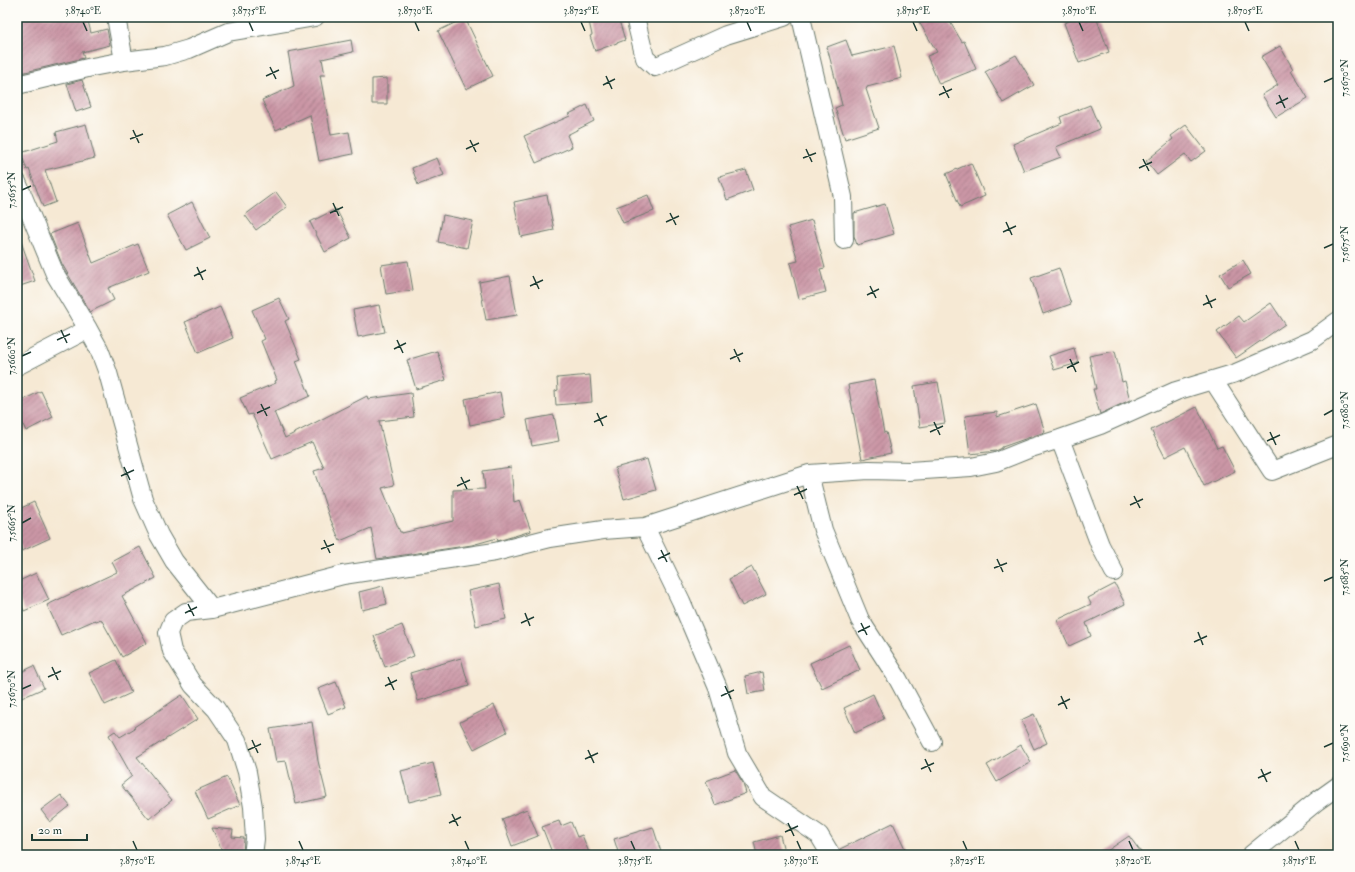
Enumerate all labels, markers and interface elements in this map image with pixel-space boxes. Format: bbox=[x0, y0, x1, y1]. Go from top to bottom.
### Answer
text: 3.8740°E bbox=[65, 5, 101, 17]
text: 3.8735°E bbox=[232, 5, 266, 17]
text: 3.8730°E bbox=[398, 5, 432, 17]
text: 3.8725°E bbox=[563, 5, 599, 17]
text: 3.8720°E bbox=[729, 5, 765, 17]
text: 3.8715°E bbox=[896, 5, 930, 17]
text: 3.8710°E bbox=[1062, 5, 1096, 17]
text: 3.8705°E bbox=[1227, 5, 1263, 17]
text: 7.5670°N bbox=[1339, 59, 1351, 97]
text: 7.5655°N bbox=[6, 172, 18, 208]
text: 7.5675°N bbox=[1339, 225, 1351, 263]
text: 7.5660°N bbox=[6, 337, 18, 375]
text: 7.5680°N bbox=[1339, 391, 1351, 429]
text: 7.5665°N bbox=[6, 504, 18, 542]
text: 7.5685°N bbox=[1339, 558, 1351, 596]
text: 7.5670°N bbox=[6, 670, 18, 708]
text: 7.5690°N bbox=[1339, 724, 1351, 762]
scale bar bbox=[32, 816, 87, 842]
text: 20 m bbox=[38, 823, 63, 838]
text: 3.8750°E bbox=[119, 855, 155, 867]
text: 3.8745°E bbox=[285, 855, 321, 867]
text: 3.8740°E bbox=[451, 855, 487, 867]
text: 3.8735°E bbox=[618, 855, 652, 867]
text: 3.8730°E bbox=[784, 855, 818, 867]
text: 3.8725°E bbox=[949, 855, 985, 867]
text: 3.8720°E bbox=[1115, 855, 1151, 867]
text: 3.8715°E bbox=[1282, 855, 1316, 867]

